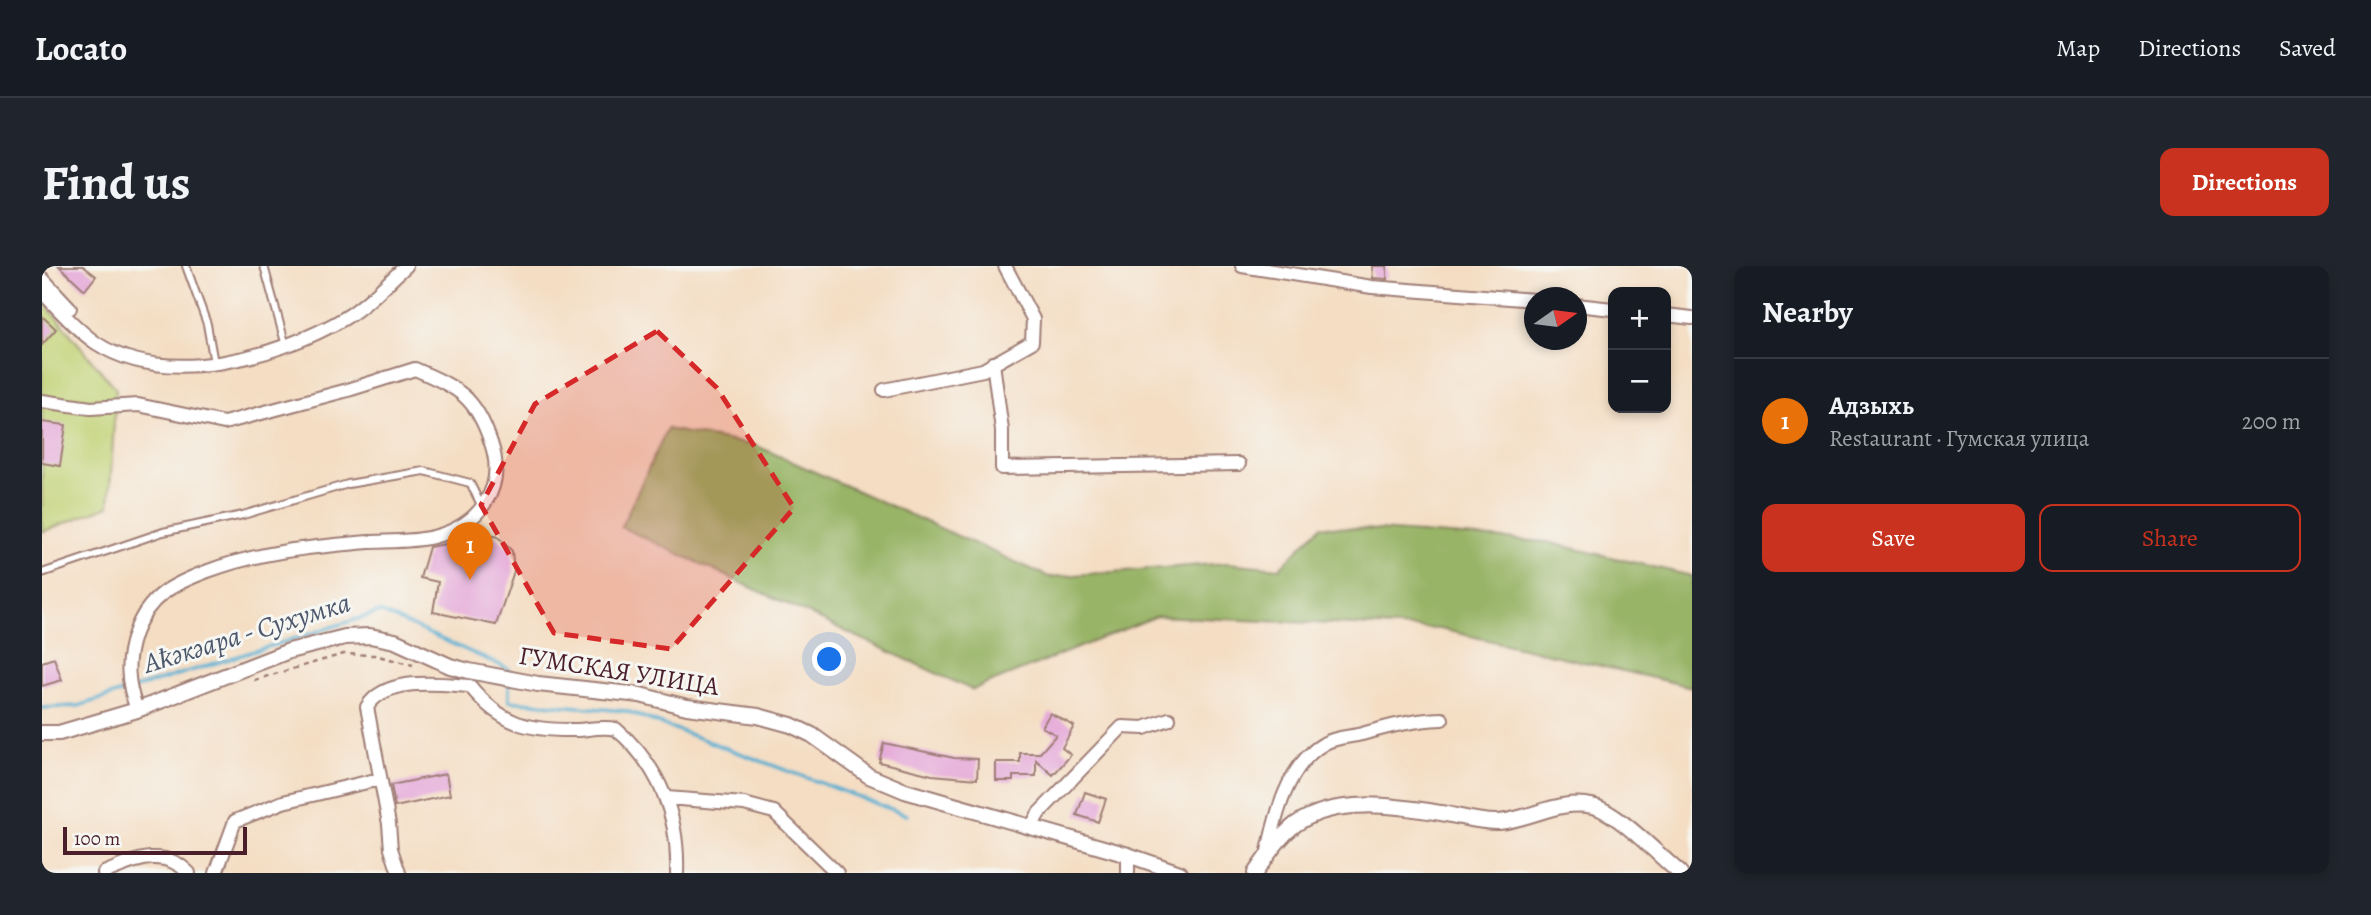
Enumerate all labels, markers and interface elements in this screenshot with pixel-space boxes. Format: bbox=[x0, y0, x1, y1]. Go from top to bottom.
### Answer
text: Locato bbox=[35, 26, 127, 71]
text: Map bbox=[2056, 32, 2100, 64]
text: Directions bbox=[2138, 32, 2241, 64]
text: Saved bbox=[2279, 32, 2336, 64]
button: Directions bbox=[2160, 148, 2329, 216]
text: Find us bbox=[42, 149, 190, 216]
north arrow bbox=[1524, 287, 1587, 350]
map controls bbox=[1608, 287, 1671, 413]
button: + bbox=[1608, 287, 1671, 350]
text: Nearby bbox=[1762, 292, 1853, 332]
button: − bbox=[1608, 350, 1671, 413]
text: Адзыхь bbox=[1829, 388, 1914, 423]
text: 1 bbox=[1781, 406, 1789, 437]
text: 200 m bbox=[2242, 406, 2301, 437]
text: Restaurant · Гумская улица bbox=[1829, 423, 2089, 454]
button: Save bbox=[1762, 504, 2025, 572]
button: Share bbox=[2039, 504, 2301, 572]
pin: 1 bbox=[447, 522, 493, 580]
water label: Аҟәкәара - Сухумка bbox=[137, 583, 355, 683]
street label: ГУМСКАЯ УЛИЦА bbox=[516, 638, 722, 704]
your location bbox=[812, 642, 846, 676]
scale bar bbox=[63, 824, 247, 856]
text: 100 m bbox=[74, 826, 120, 852]

